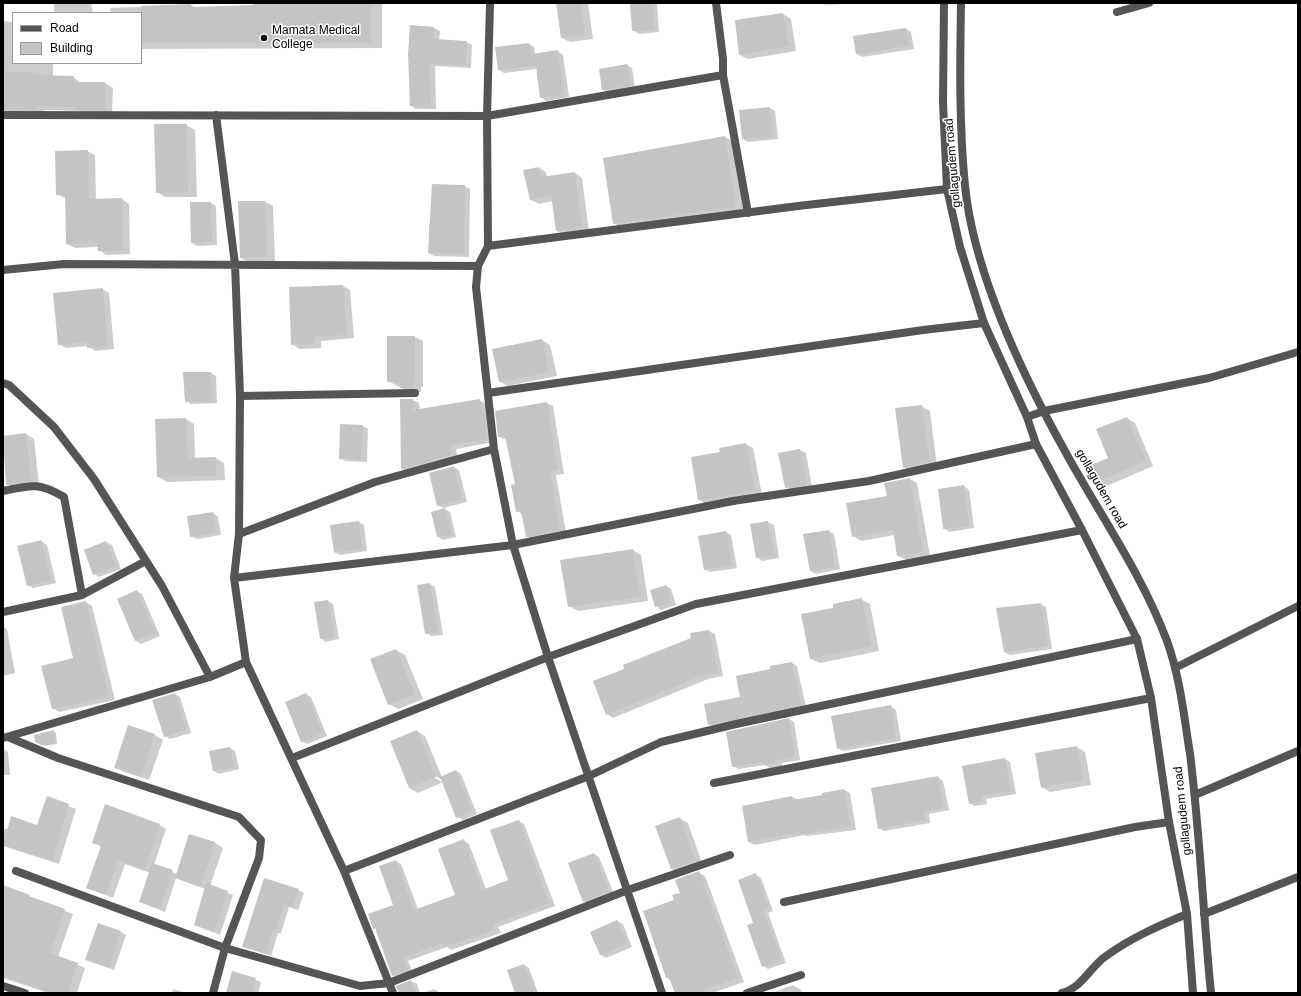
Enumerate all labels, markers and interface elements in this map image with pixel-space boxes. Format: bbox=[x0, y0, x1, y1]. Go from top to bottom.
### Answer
legend bbox=[12, 12, 142, 64]
text: Road bbox=[50, 21, 79, 35]
place label: Mamata Medical College bbox=[272, 24, 360, 52]
marker: Mamata Medical College bbox=[259, 33, 269, 43]
text: Building bbox=[50, 41, 93, 55]
street label: gollagudem road bbox=[942, 118, 964, 208]
street label: gollagudem road bbox=[1072, 447, 1130, 531]
street label: gollagudem road bbox=[1171, 766, 1195, 856]

